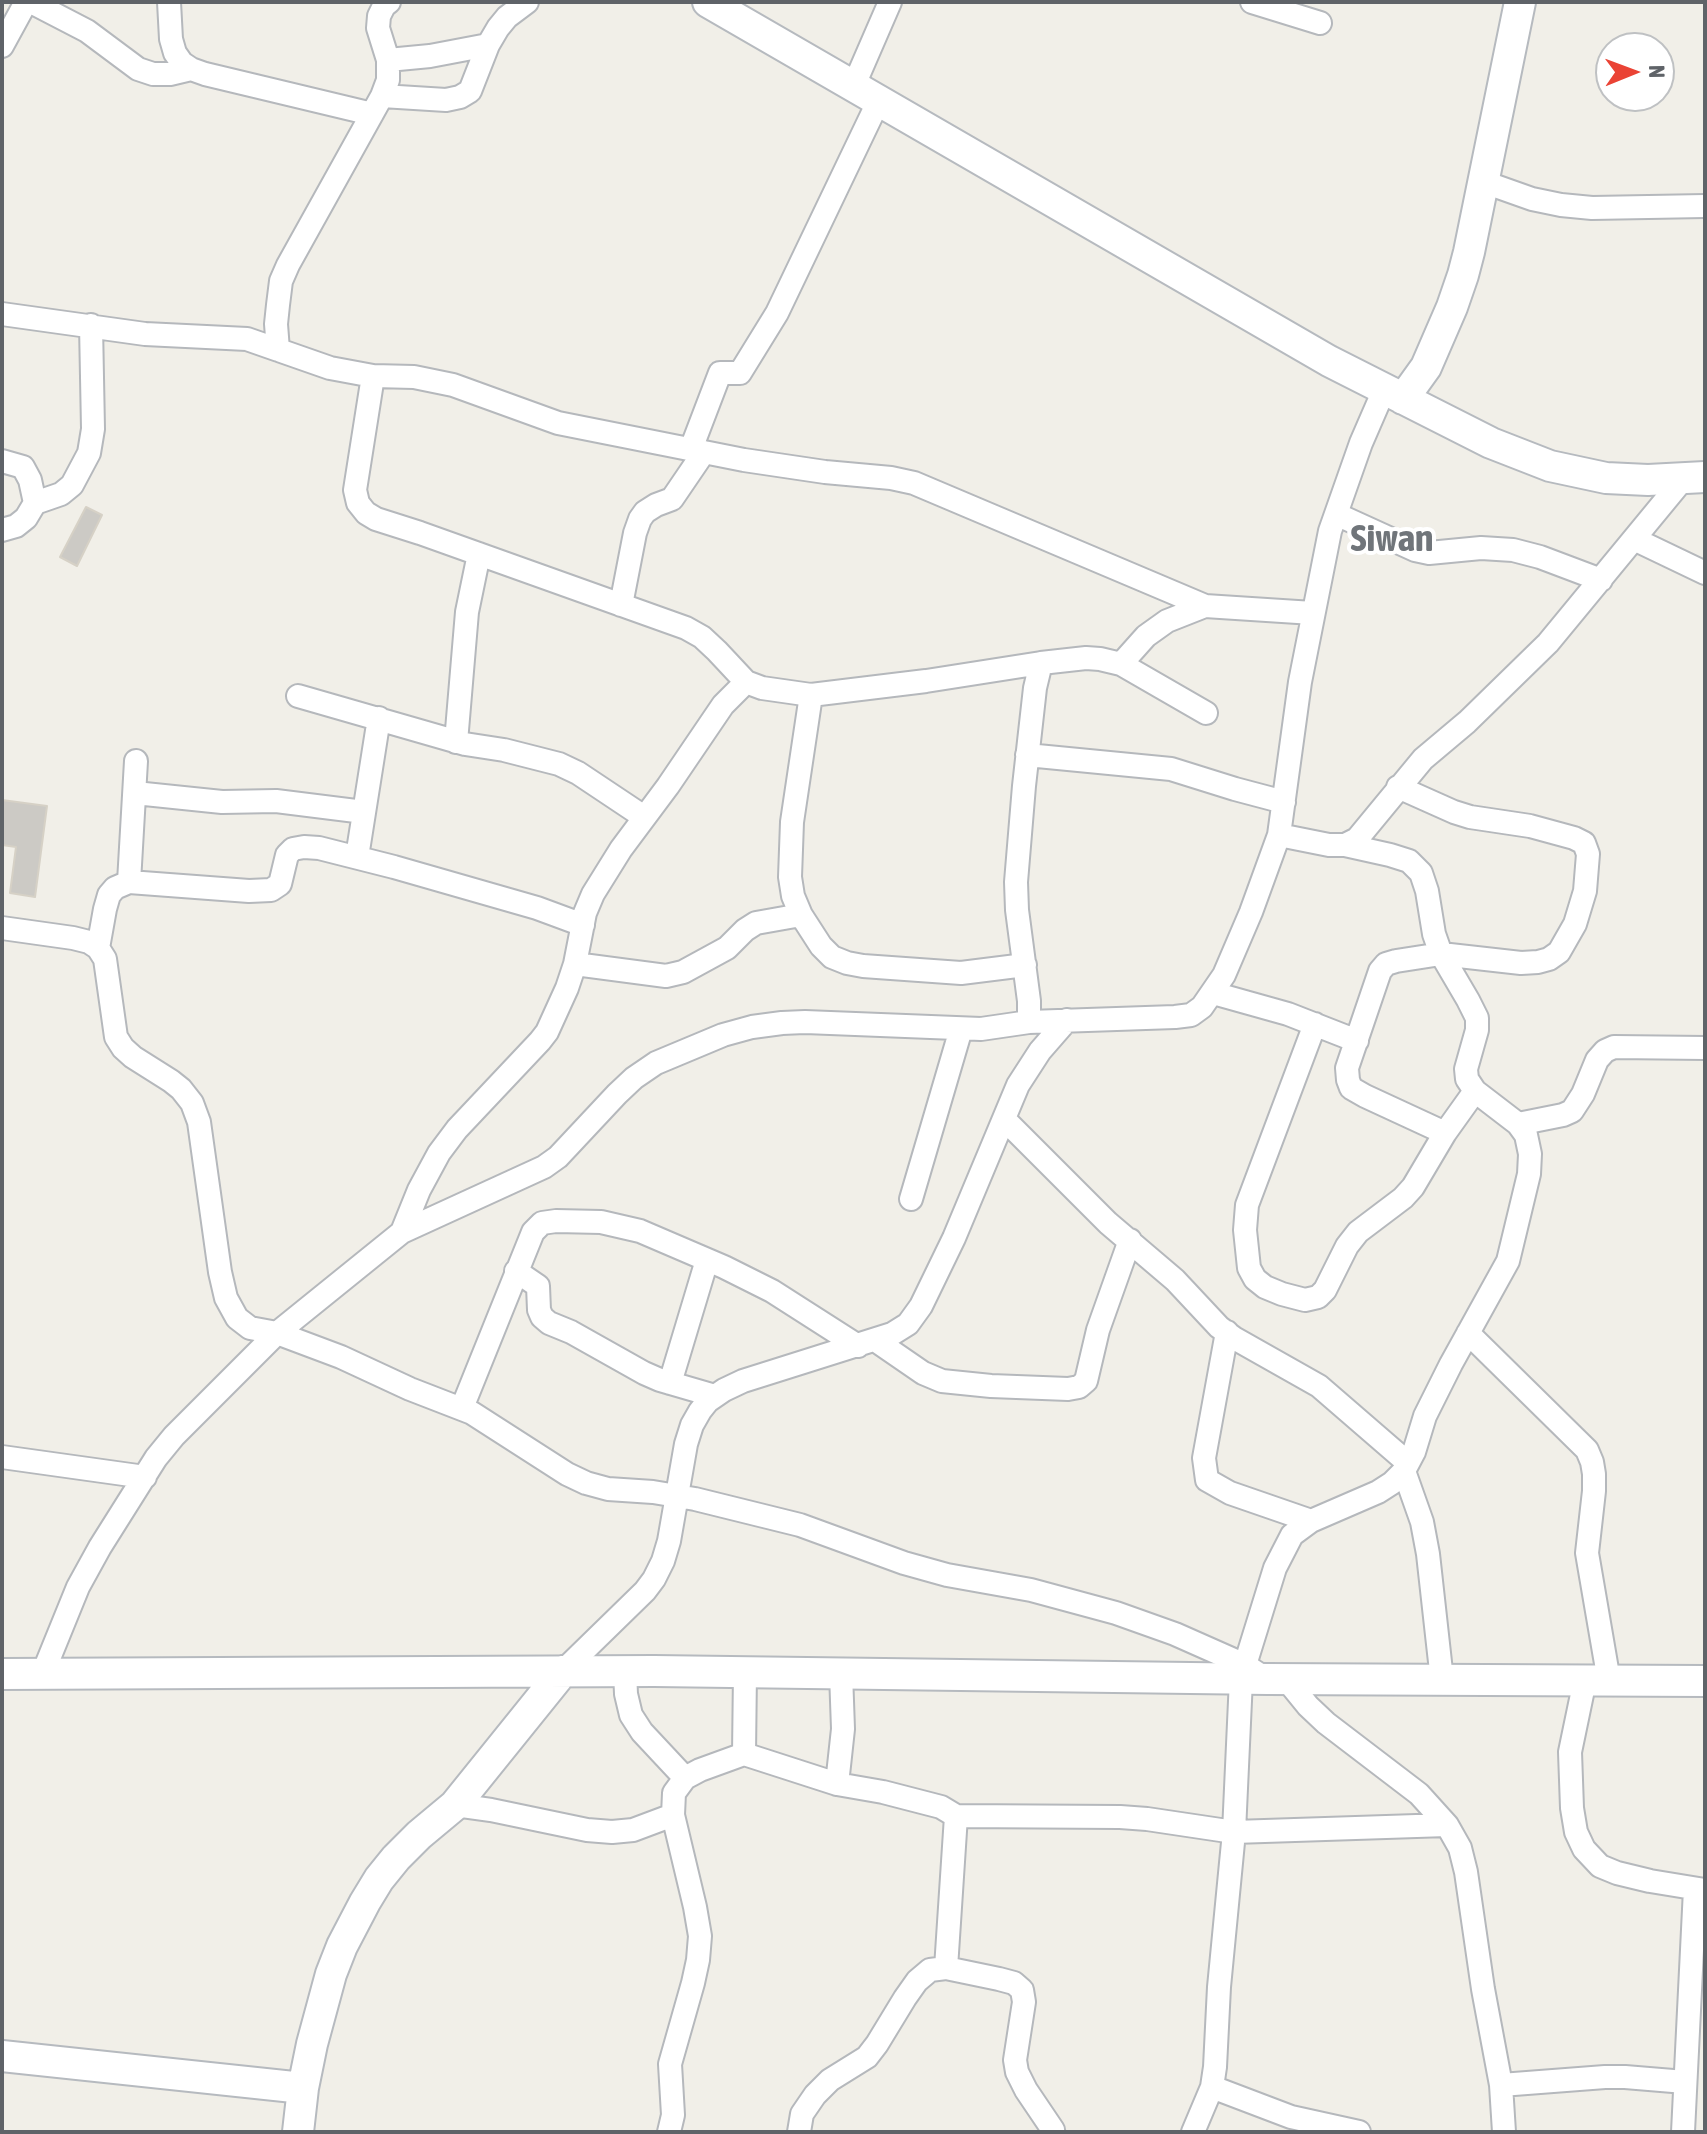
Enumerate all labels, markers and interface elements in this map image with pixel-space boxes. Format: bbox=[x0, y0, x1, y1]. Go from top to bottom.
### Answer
north arrow bbox=[1595, 32, 1675, 112]
text: N bbox=[1644, 65, 1670, 78]
district label: Siwan bbox=[1350, 516, 1434, 562]

